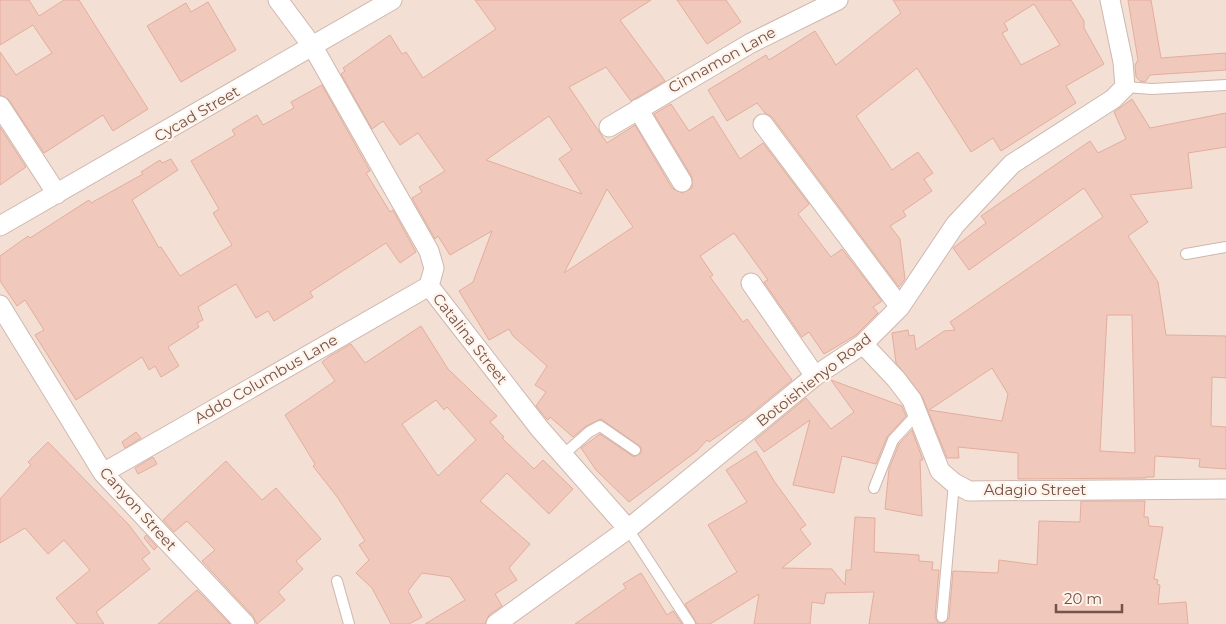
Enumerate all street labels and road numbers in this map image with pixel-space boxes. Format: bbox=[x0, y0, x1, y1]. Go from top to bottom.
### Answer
street label: Cinnamon Lane bbox=[665, 22, 779, 97]
street label: Cycad Street bbox=[151, 82, 243, 146]
street label: Catalina Street bbox=[429, 289, 512, 388]
street label: Botoishienyo Road bbox=[752, 329, 875, 430]
street label: Addo Columbus Lane bbox=[191, 330, 341, 427]
street label: Canyon Street bbox=[96, 463, 181, 554]
street label: Adagio Street bbox=[984, 480, 1086, 499]

